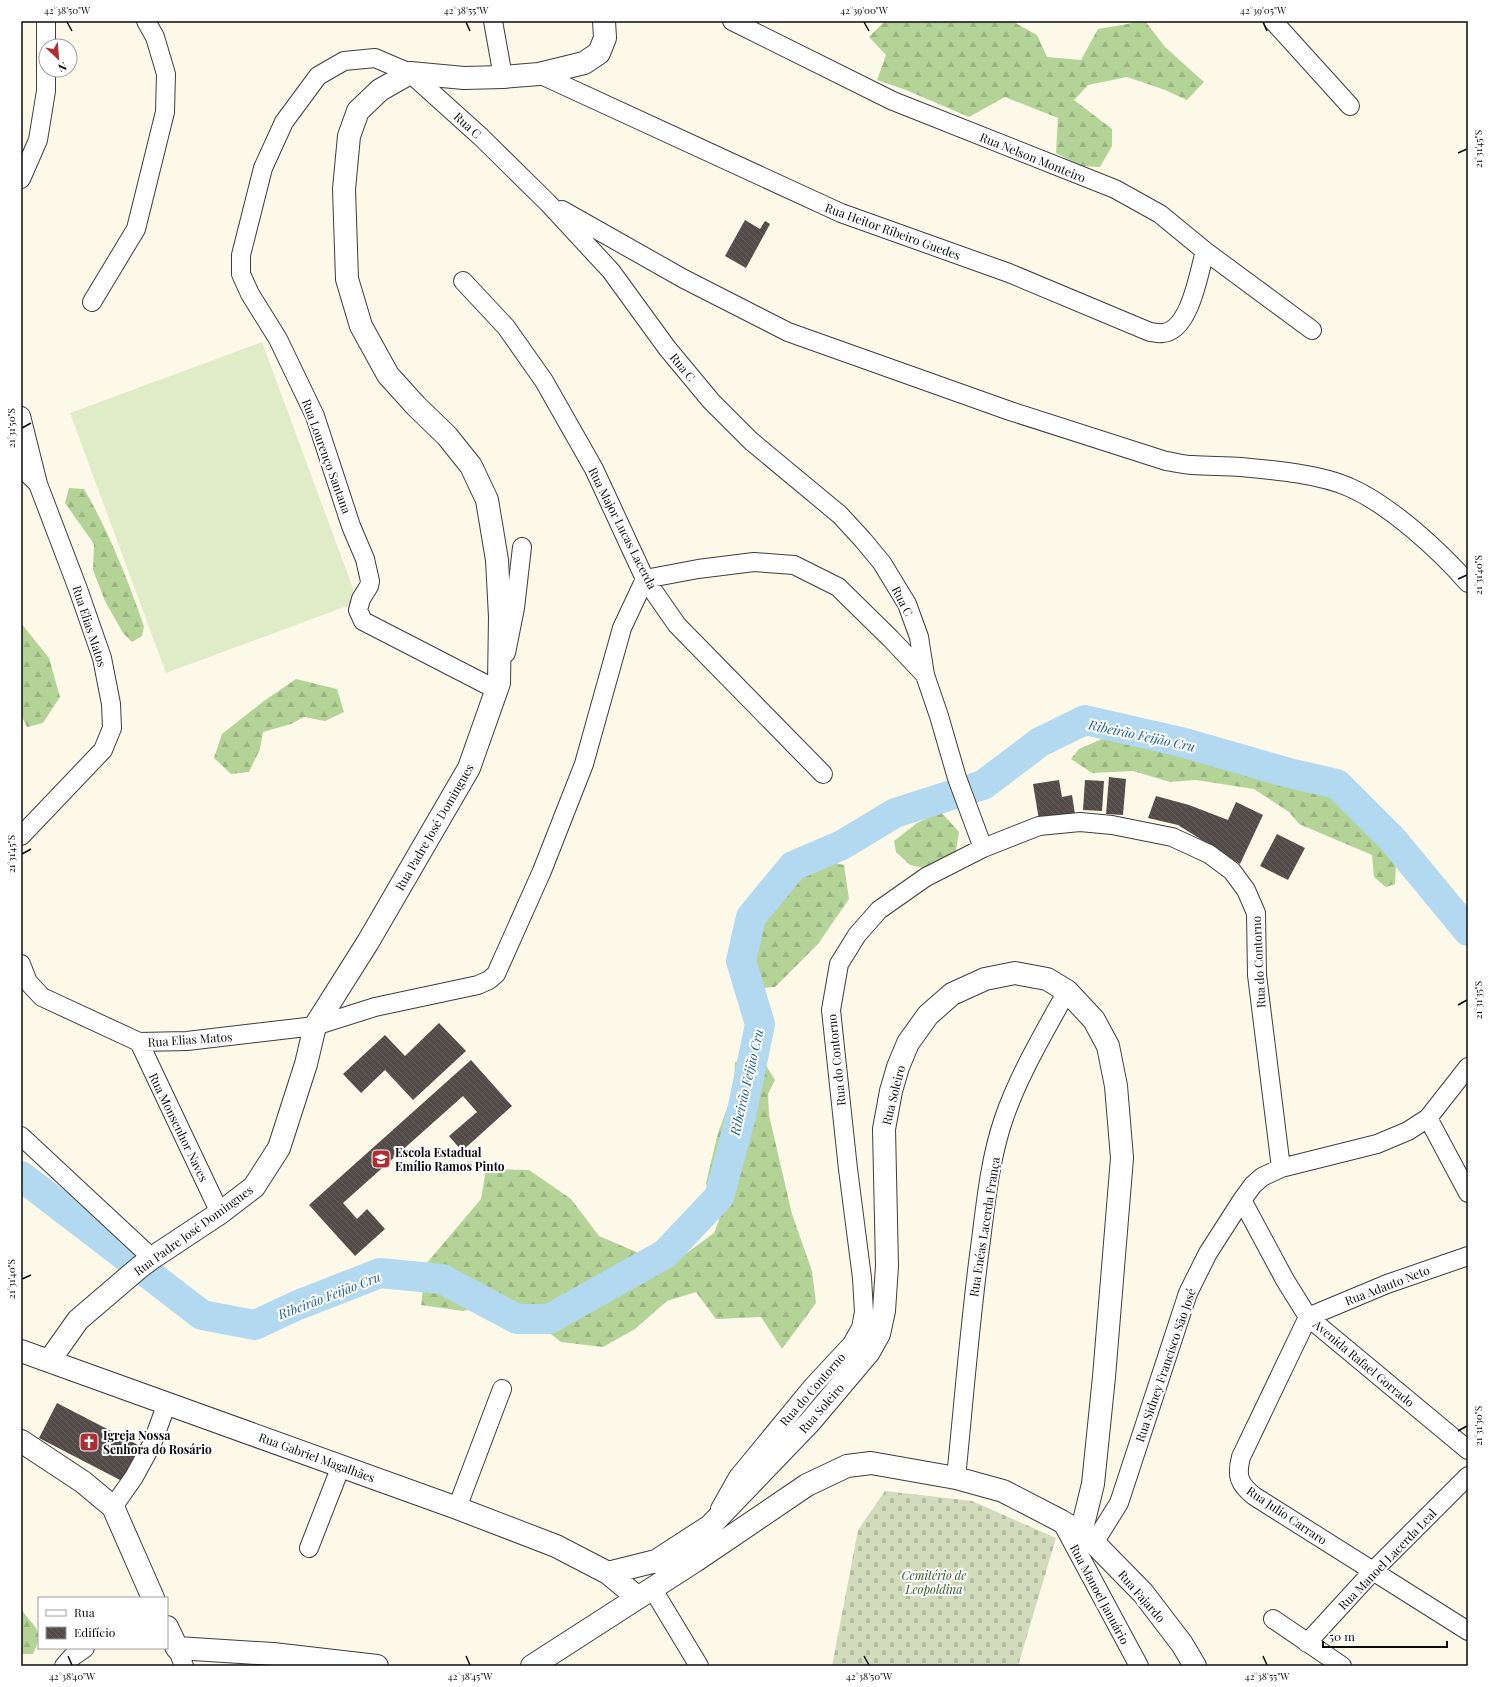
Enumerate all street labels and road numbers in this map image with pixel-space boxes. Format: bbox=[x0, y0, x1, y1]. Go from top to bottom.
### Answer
street label: Rua C bbox=[451, 108, 485, 142]
street label: Rua Nelson Monteiro bbox=[978, 128, 1089, 186]
street label: Rua Heitor Ribeiro Guedes bbox=[823, 199, 963, 263]
street label: Rua C bbox=[667, 350, 699, 384]
street label: Rua Lourenço Santana bbox=[299, 396, 355, 516]
street label: Rua Major Lucas Lacerda bbox=[585, 464, 661, 592]
street label: Rua Elias Matos bbox=[69, 583, 111, 669]
street label: Rua C bbox=[889, 583, 917, 619]
street label: Rua Padre José Domingues bbox=[391, 761, 477, 893]
street label: Rua do Contorno bbox=[1248, 915, 1268, 1008]
street label: Rua do Contorno bbox=[823, 1013, 849, 1107]
street label: Rua Elias Matos bbox=[147, 1028, 233, 1050]
street label: Rua Soleiro bbox=[878, 1063, 908, 1127]
street label: Rua Monsenhor Naves bbox=[146, 1070, 212, 1184]
street label: Rua Enéas Lacerda França bbox=[965, 1156, 1003, 1298]
street label: Rua Padre José Domingues bbox=[130, 1181, 256, 1279]
street label: Rua Adauto Neto bbox=[1342, 1261, 1432, 1309]
street label: Rua Sidney Francisco São José bbox=[1131, 1286, 1199, 1444]
street label: Avenida Rafael Gorrado bbox=[1309, 1315, 1418, 1410]
street label: Rua do Contorno bbox=[776, 1349, 848, 1429]
street label: Rua Soleiro bbox=[795, 1379, 847, 1436]
street label: Rua Gabriel Magalhães bbox=[257, 1429, 377, 1485]
street label: Rua Julio Carraro bbox=[1244, 1482, 1331, 1548]
street label: Rua Manoel Lacerda Leal bbox=[1335, 1505, 1440, 1613]
street label: Rua Manoel Januário bbox=[1067, 1541, 1133, 1647]
street label: Rua Fajardo bbox=[1115, 1567, 1169, 1626]

